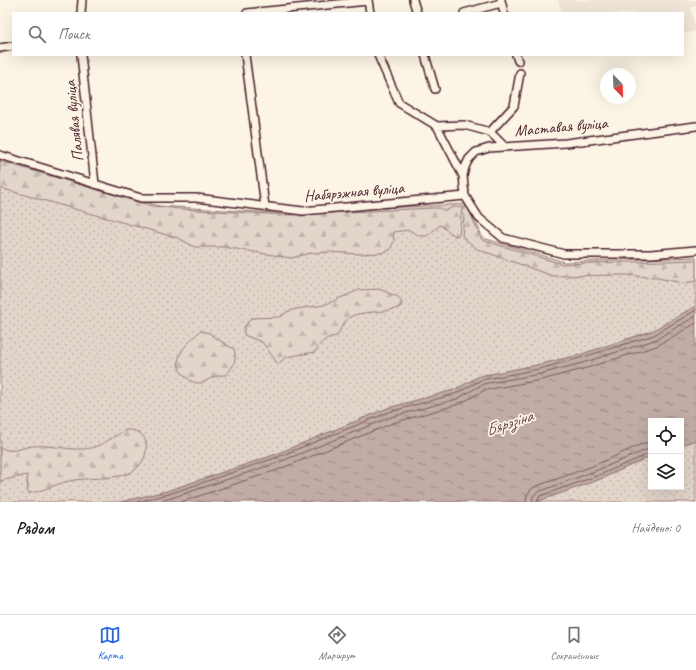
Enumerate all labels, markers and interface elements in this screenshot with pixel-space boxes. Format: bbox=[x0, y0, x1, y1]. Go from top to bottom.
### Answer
search box bbox=[12, 12, 684, 56]
icon: search bbox=[26, 23, 48, 45]
text: Поиск bbox=[58, 25, 90, 44]
north arrow bbox=[600, 68, 636, 104]
street label: Палявая вуліца bbox=[60, 79, 88, 162]
street label: Маставая вуліца bbox=[514, 113, 609, 141]
street label: Набярэжная вуліца bbox=[303, 178, 406, 206]
water label: Бярэзіна bbox=[483, 405, 537, 442]
map controls bbox=[648, 418, 684, 490]
button: locate bbox=[648, 418, 684, 454]
button: layers bbox=[648, 454, 684, 490]
text: Рядом bbox=[16, 518, 54, 539]
text: Найдено: 0 bbox=[632, 520, 680, 536]
tab: Карта bbox=[98, 624, 123, 662]
tab: Маршрут bbox=[319, 624, 355, 662]
tab: Сохранённые bbox=[550, 624, 598, 662]

